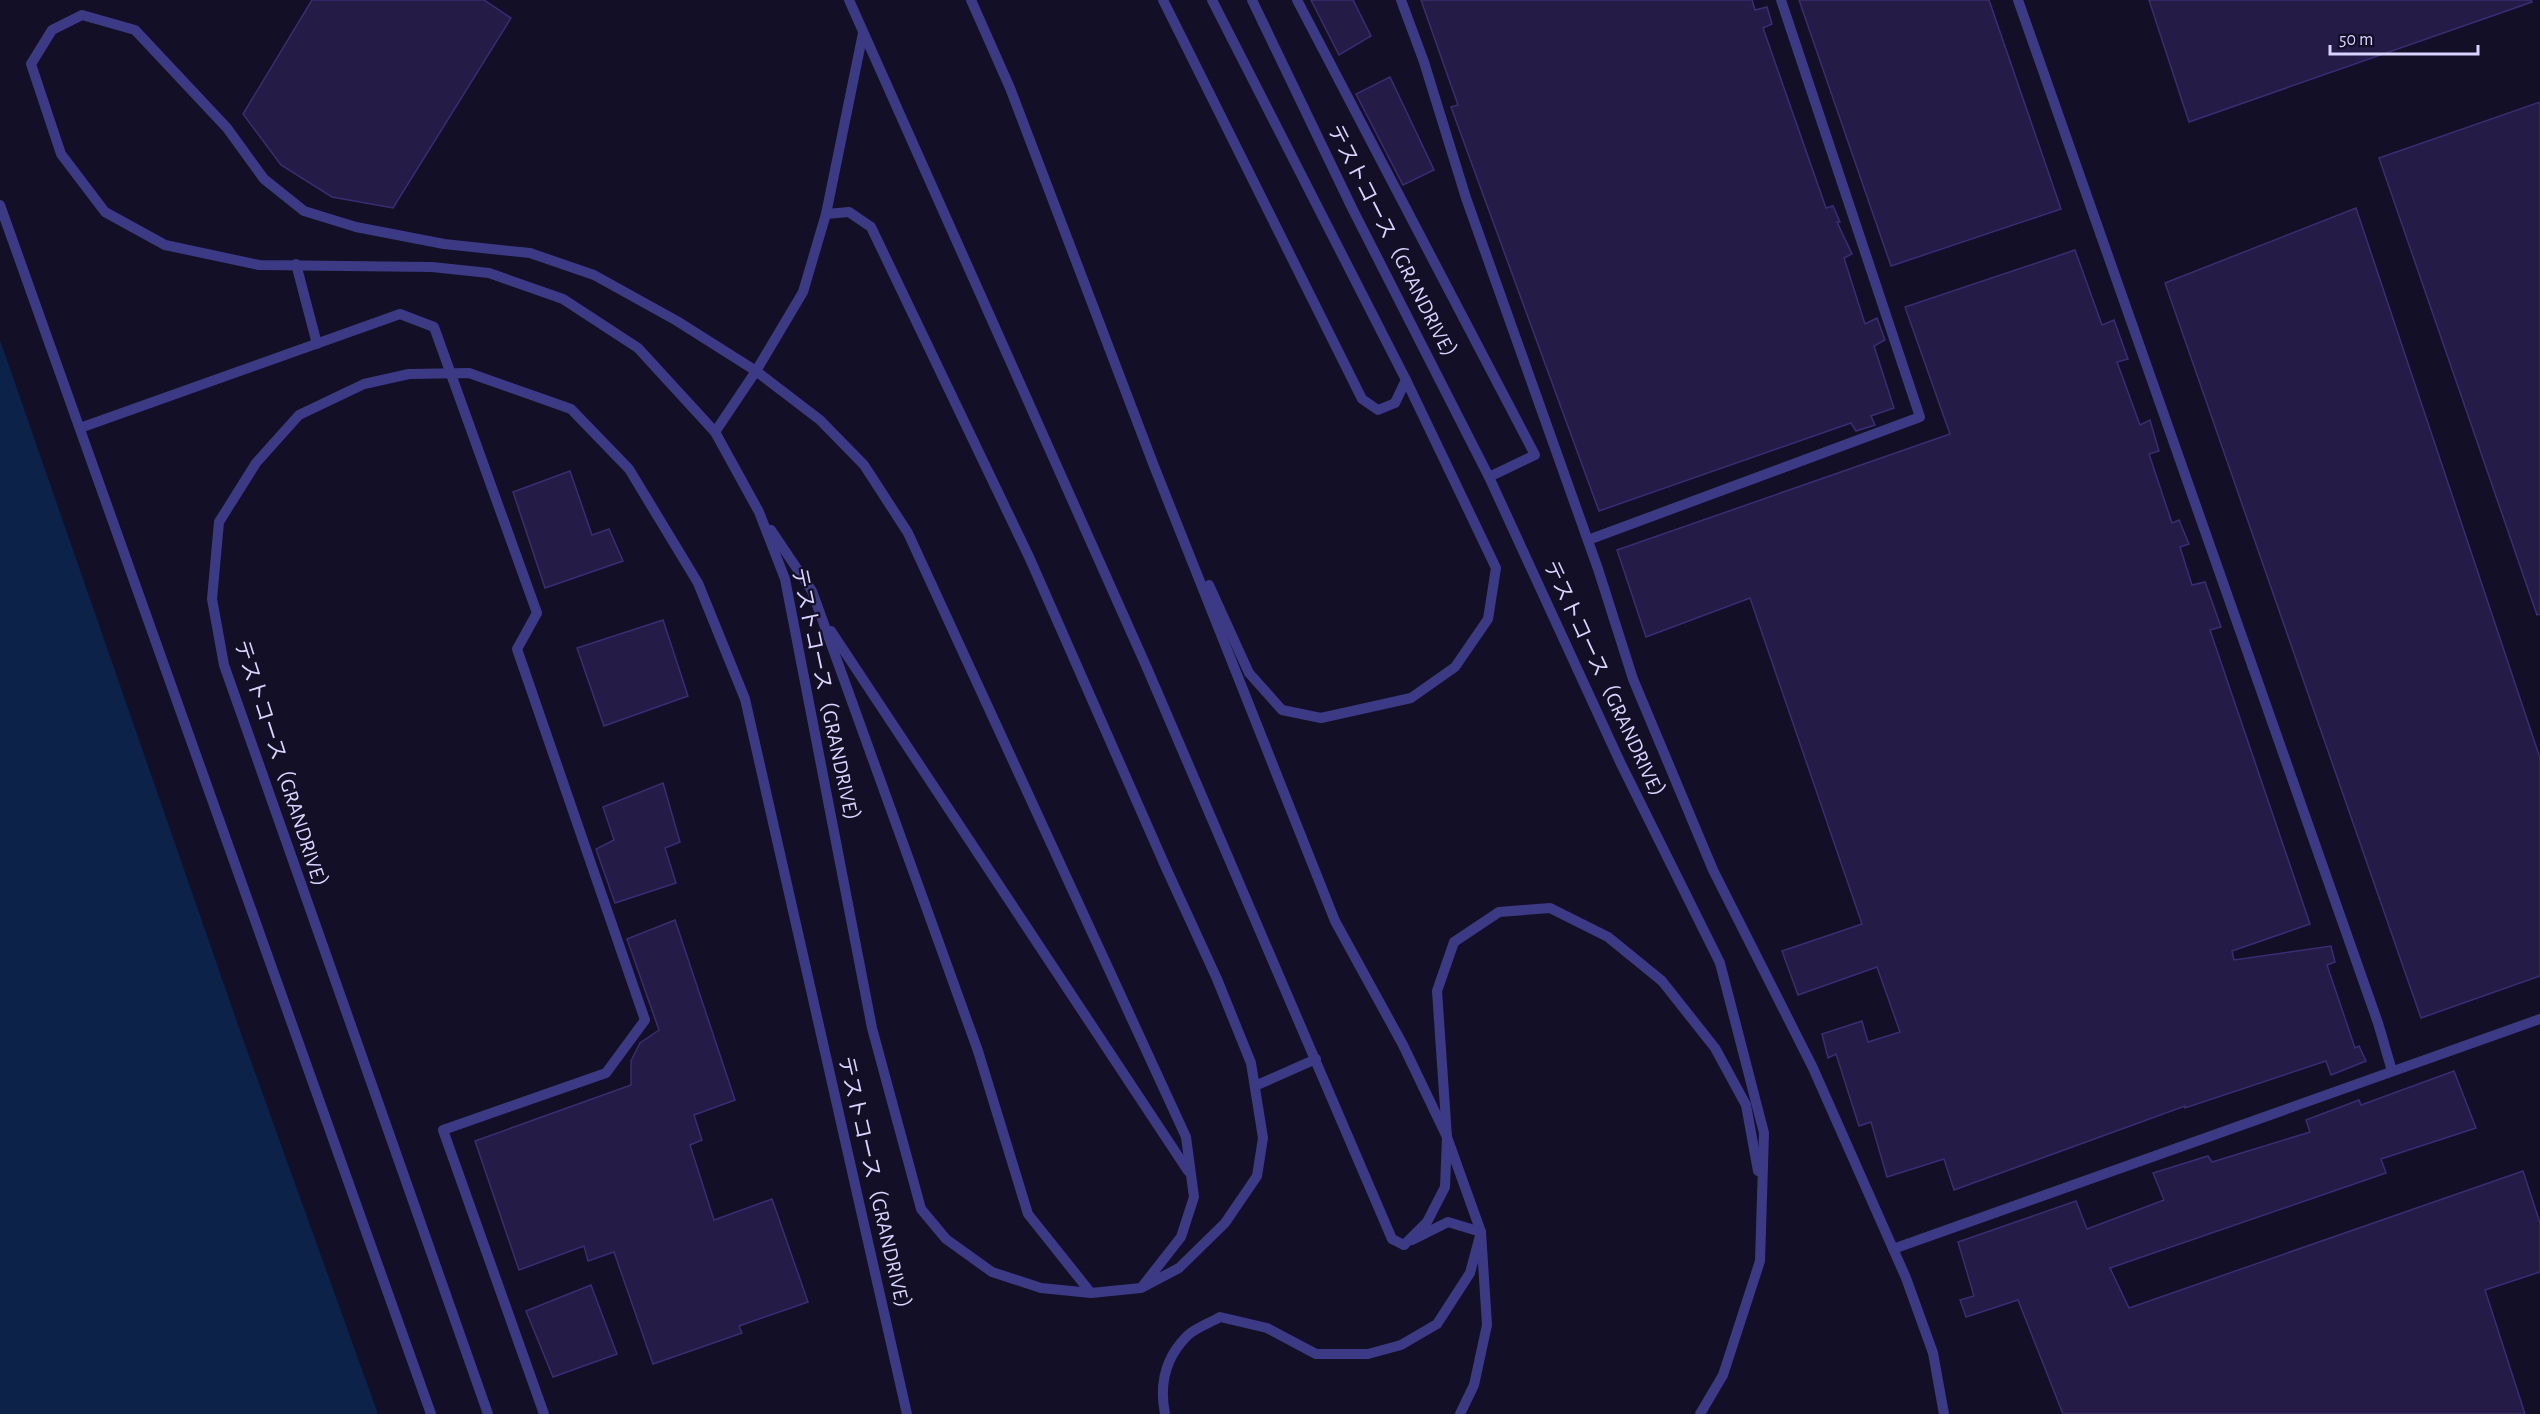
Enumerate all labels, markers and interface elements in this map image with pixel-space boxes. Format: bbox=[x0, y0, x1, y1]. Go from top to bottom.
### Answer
scale bar bbox=[2330, 18, 2478, 56]
text: 50 m bbox=[2339, 31, 2373, 49]
street label: テストコース（GRANDRIVE） bbox=[1324, 121, 1466, 371]
street label: テストコース（GRANDRIVE） bbox=[1540, 557, 1674, 811]
street label: テストコース（GRANDRIVE） bbox=[788, 566, 866, 834]
street label: テストコース（GRANDRIVE） bbox=[231, 637, 335, 901]
street label: テストコース（GRANDRIVE） bbox=[835, 1054, 917, 1322]

